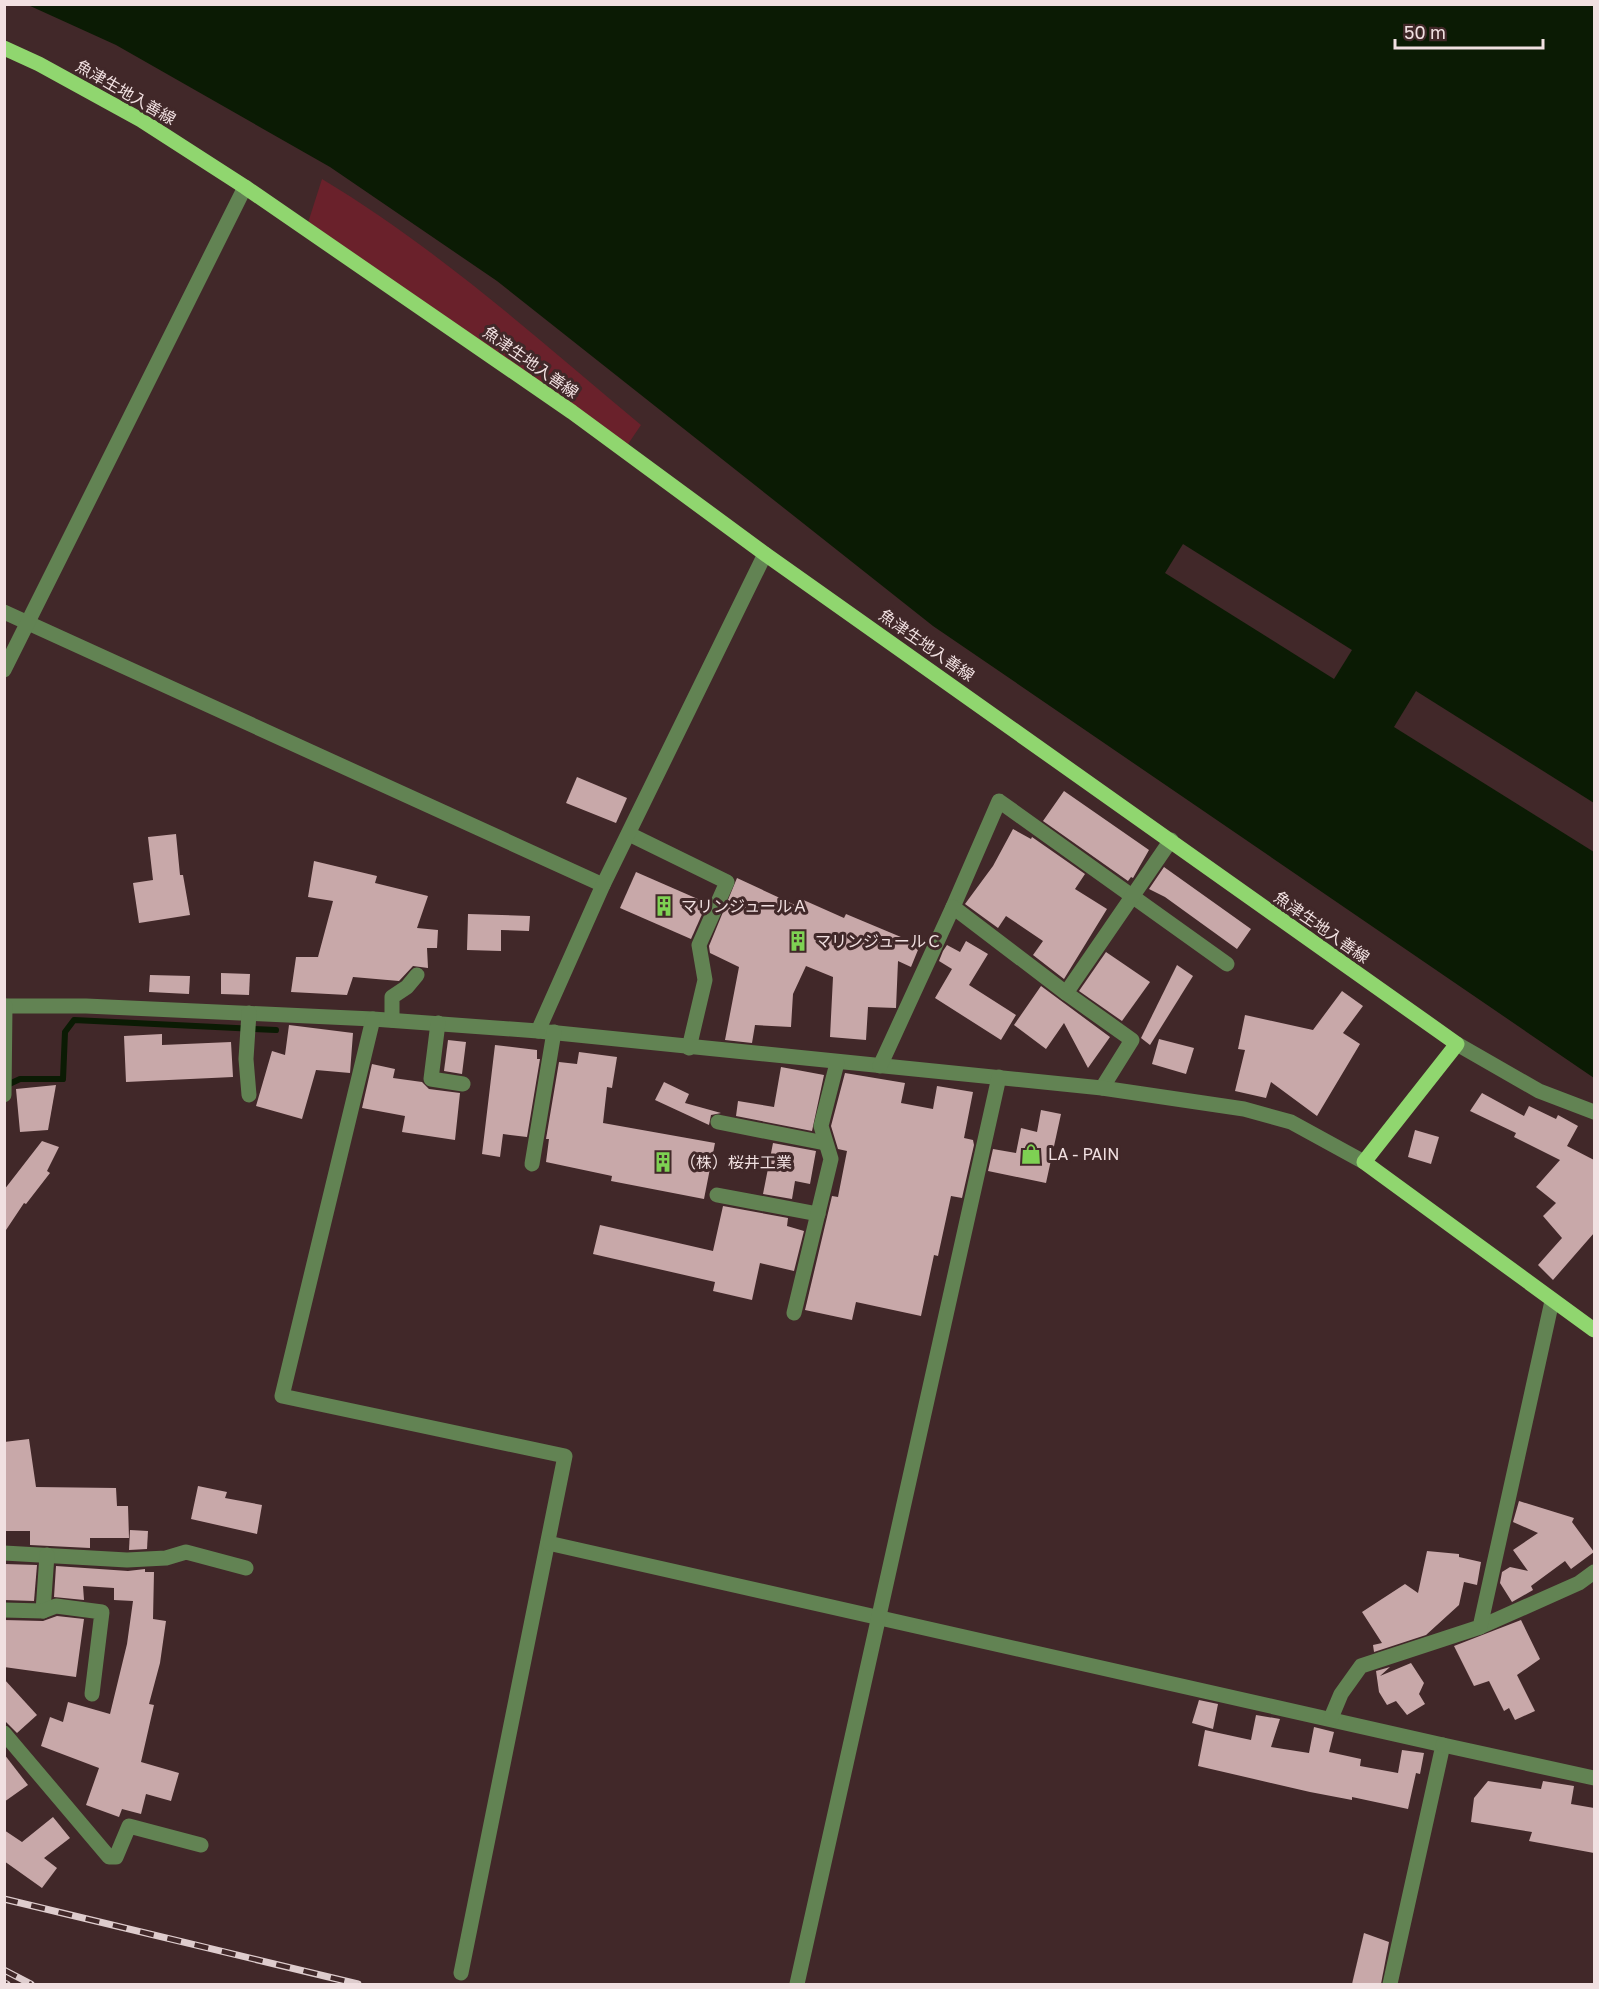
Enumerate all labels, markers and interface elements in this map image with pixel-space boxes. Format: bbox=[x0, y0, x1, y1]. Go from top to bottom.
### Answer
scale bar bbox=[1395, 12, 1544, 50]
text: 50 m bbox=[1404, 21, 1446, 43]
street label: 魚津生地入善線 bbox=[72, 55, 180, 129]
street label: 魚津生地入善線 bbox=[479, 322, 583, 402]
street label: 魚津生地入善線 bbox=[875, 605, 979, 685]
street label: 魚津生地入善線 bbox=[1270, 887, 1374, 967]
building icon: マリンジュールＡ bbox=[652, 894, 676, 918]
place label: マリンジュールＡ bbox=[681, 896, 808, 916]
building icon: マリンジュールＣ bbox=[786, 929, 810, 953]
place label: マリンジュールＣ bbox=[815, 931, 942, 951]
shop icon: LA - PAIN bbox=[1019, 1142, 1043, 1166]
place label: LA - PAIN bbox=[1048, 1144, 1120, 1164]
building icon: （株）桜井工業 bbox=[651, 1150, 675, 1174]
place label: （株）桜井工業 bbox=[680, 1152, 792, 1172]

